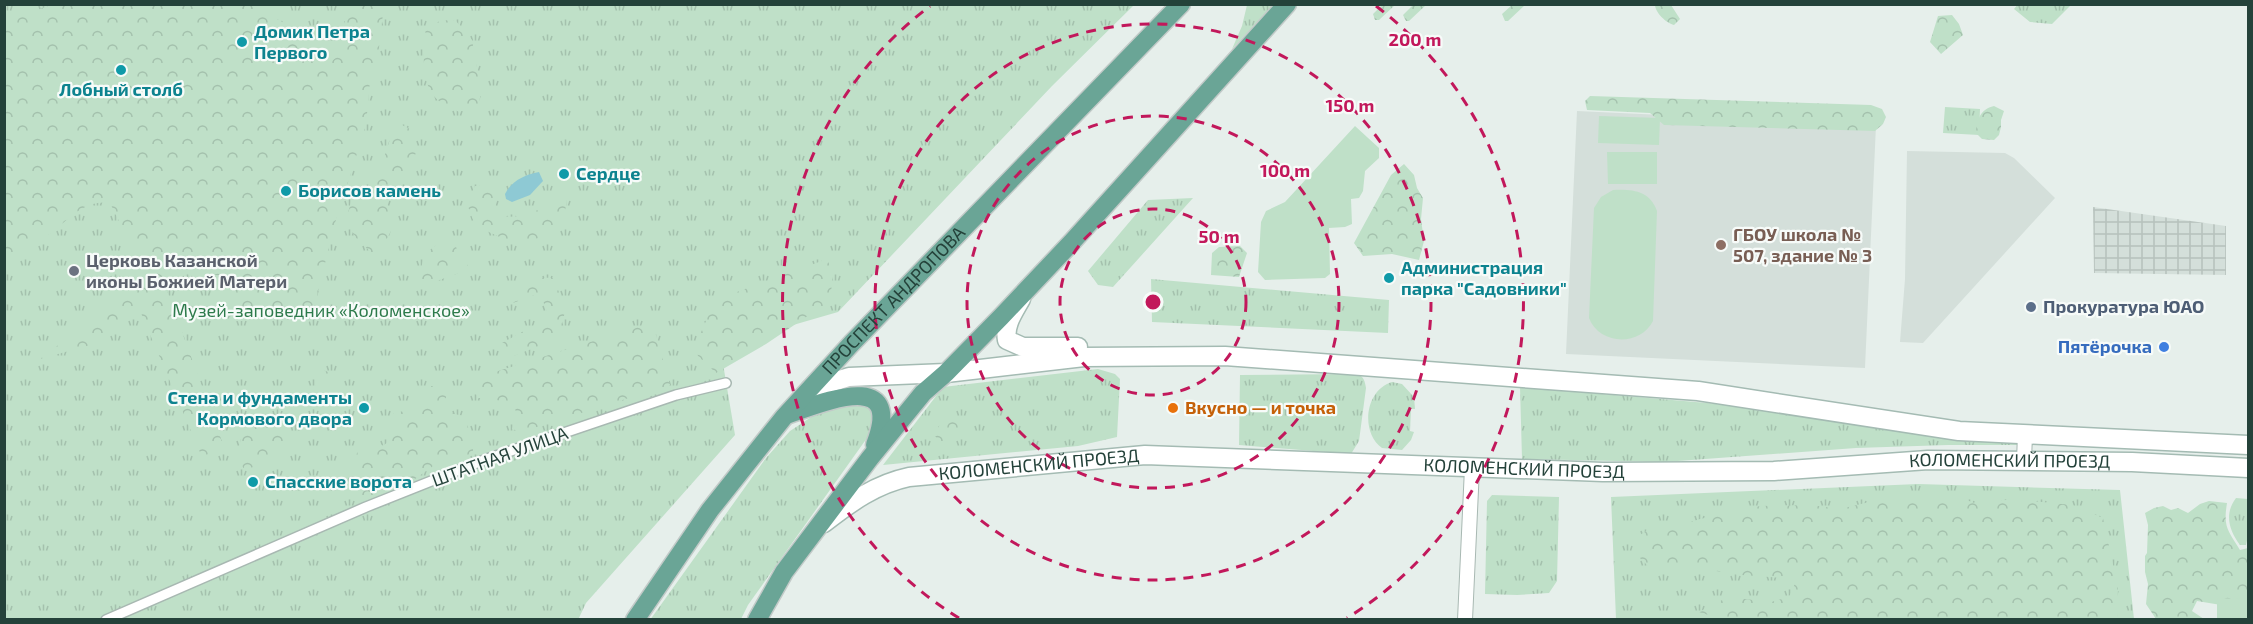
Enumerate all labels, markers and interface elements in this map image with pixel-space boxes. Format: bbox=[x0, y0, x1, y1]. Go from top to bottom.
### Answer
place label: Домик Петра Первого bbox=[254, 20, 370, 63]
text: 200 m bbox=[1389, 28, 1441, 50]
marker: Домик Петра Первого bbox=[235, 35, 249, 49]
marker: Лобный столб bbox=[114, 63, 128, 77]
place label: Лобный столб bbox=[59, 78, 183, 100]
text: 150 m bbox=[1326, 94, 1374, 116]
text: 100 m bbox=[1260, 159, 1310, 181]
place label: Сердце bbox=[576, 162, 640, 184]
marker: Сердце bbox=[557, 167, 571, 181]
place label: Борисов камень bbox=[298, 179, 441, 201]
marker: Борисов камень bbox=[279, 184, 293, 198]
street label: ПРОСПЕКТ АНДРОПОВА bbox=[817, 221, 970, 379]
place label: ГБОУ школа № 507, здание № 3 bbox=[1733, 223, 1872, 266]
text: 50 m bbox=[1198, 225, 1240, 247]
marker: ГБОУ школа № 507, здание № 3 bbox=[1714, 238, 1728, 252]
place label: Церковь Казанской иконы Божией Матери bbox=[86, 249, 287, 292]
place label: Администрация парка "Садовники" bbox=[1401, 256, 1567, 299]
marker: Церковь Казанской иконы Божией Матери bbox=[67, 264, 81, 278]
marker: Администрация парка "Садовники" bbox=[1382, 271, 1396, 285]
centre of rings bbox=[1143, 292, 1163, 312]
place label: Прокуратура ЮАО bbox=[2043, 295, 2205, 317]
park label: Музей-заповедник «Коломенское» bbox=[172, 299, 470, 321]
marker: Прокуратура ЮАО bbox=[2024, 300, 2038, 314]
place label: Пятёрочка bbox=[2058, 335, 2152, 357]
marker: Пятёрочка bbox=[2157, 340, 2171, 354]
place label: Стена и фундаменты Кормового двора bbox=[168, 386, 352, 429]
place label: Вкусно — и точка bbox=[1185, 396, 1336, 418]
marker: Стена и фундаменты Кормового двора bbox=[357, 401, 371, 415]
marker: Вкусно — и точка bbox=[1166, 401, 1180, 415]
street label: ШТАТНАЯ УЛИЦА bbox=[429, 421, 571, 491]
street label: КОЛОМЕНСКИЙ ПРОЕЗД bbox=[938, 444, 1140, 484]
street label: КОЛОМЕНСКИЙ ПРОЕЗД bbox=[1908, 448, 2111, 472]
street label: КОЛОМЕНСКИЙ ПРОЕЗД bbox=[1423, 453, 1625, 482]
place label: Спасские ворота bbox=[265, 470, 412, 492]
marker: Спасские ворота bbox=[246, 475, 260, 489]

